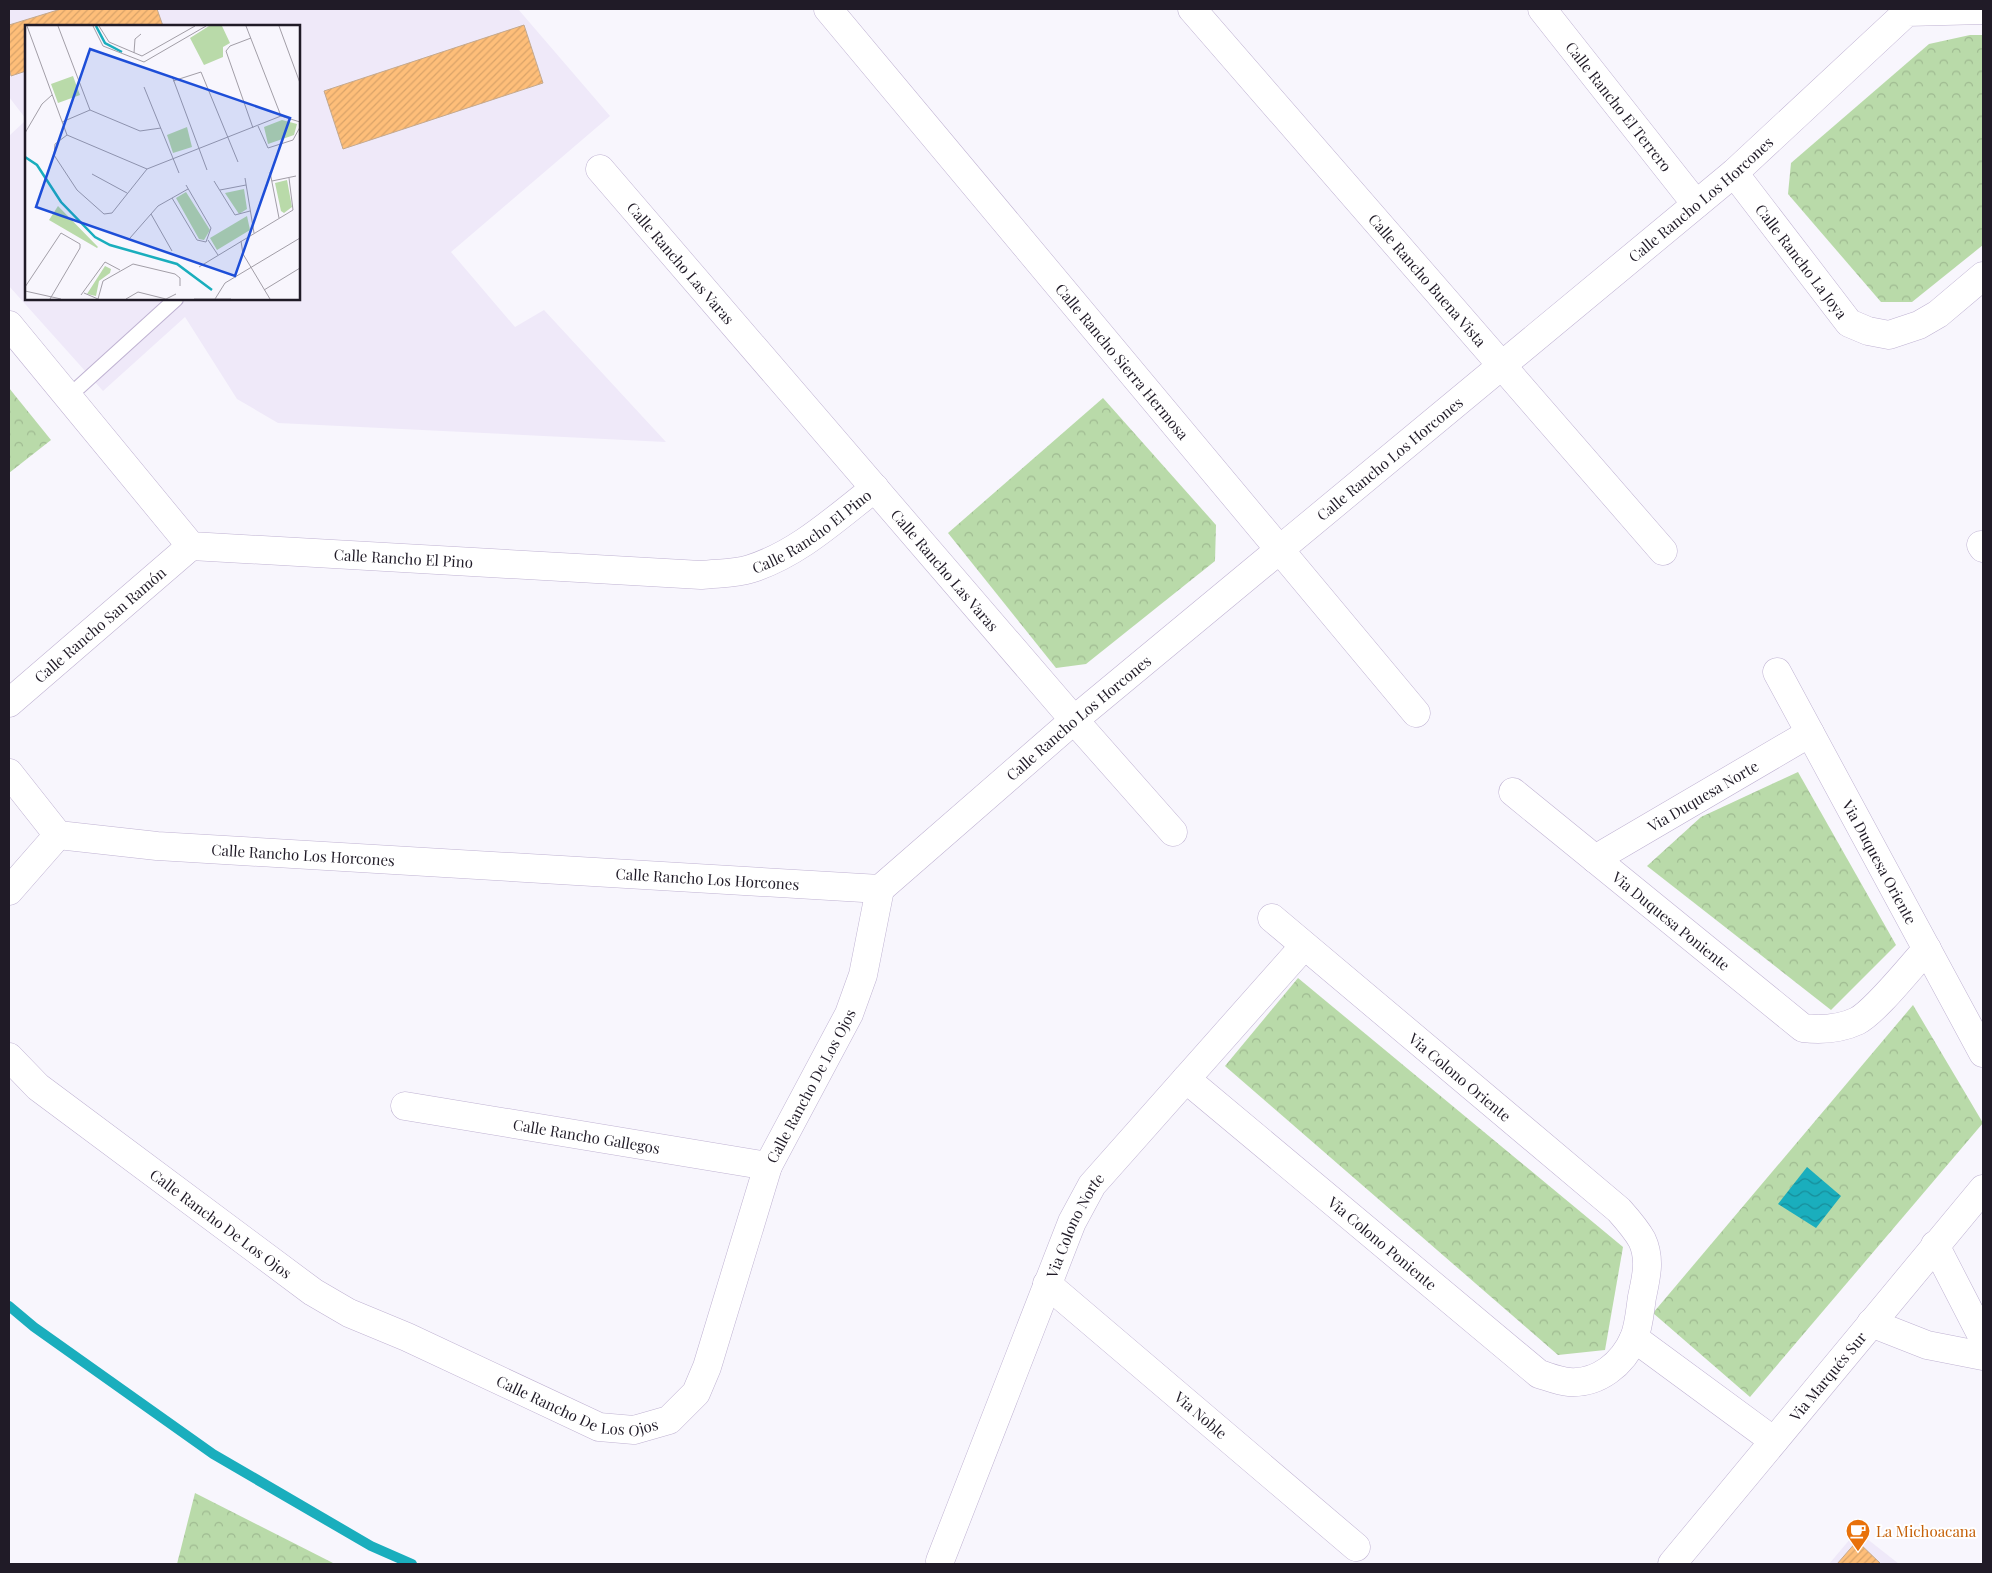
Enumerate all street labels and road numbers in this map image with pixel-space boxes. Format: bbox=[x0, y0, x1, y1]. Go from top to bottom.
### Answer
street label: Calle Rancho El Terrero bbox=[1561, 37, 1676, 175]
street label: Calle Rancho Los Horcones bbox=[1624, 132, 1777, 266]
street label: Calle Rancho Las Varas bbox=[623, 198, 739, 328]
street label: Calle Rancho La Joya bbox=[1751, 200, 1852, 323]
street label: Calle Rancho Buena Vista bbox=[1364, 209, 1491, 351]
street label: Calle Rancho Sierra Hermosa bbox=[1051, 279, 1194, 444]
street label: Calle Rancho Los Horcones bbox=[1312, 392, 1467, 525]
street label: Calle Rancho El Pino bbox=[749, 485, 875, 578]
street label: Calle Rancho Las Varas bbox=[887, 505, 1003, 635]
street label: Calle Rancho El Pino bbox=[333, 544, 474, 572]
street label: Calle Rancho San Ramón bbox=[30, 562, 170, 687]
street label: Calle Rancho Los Horcones bbox=[1002, 651, 1155, 785]
street label: Via Duquesa Norte bbox=[1643, 756, 1762, 836]
street label: Via Duquesa Oriente bbox=[1838, 796, 1921, 928]
street label: Calle Rancho Los Horcones bbox=[211, 839, 396, 870]
street label: Calle Rancho Los Horcones bbox=[615, 863, 800, 894]
street label: Via Duquesa Poniente bbox=[1607, 866, 1734, 975]
street label: Calle Rancho De Los Ojos bbox=[761, 1006, 860, 1166]
street label: Via Colono Oriente bbox=[1404, 1028, 1515, 1126]
street label: Calle Rancho Gallegos bbox=[512, 1114, 661, 1158]
street label: Calle Rancho De Los Ojos bbox=[146, 1164, 296, 1283]
street label: Via Colono Norte bbox=[1041, 1168, 1108, 1282]
street label: Via Colono Poniente bbox=[1323, 1191, 1441, 1294]
street label: Via Marqués Sur bbox=[1784, 1327, 1871, 1426]
street label: Calle Rancho De Los Ojos bbox=[493, 1370, 660, 1440]
street label: Via Noble bbox=[1170, 1386, 1231, 1443]

